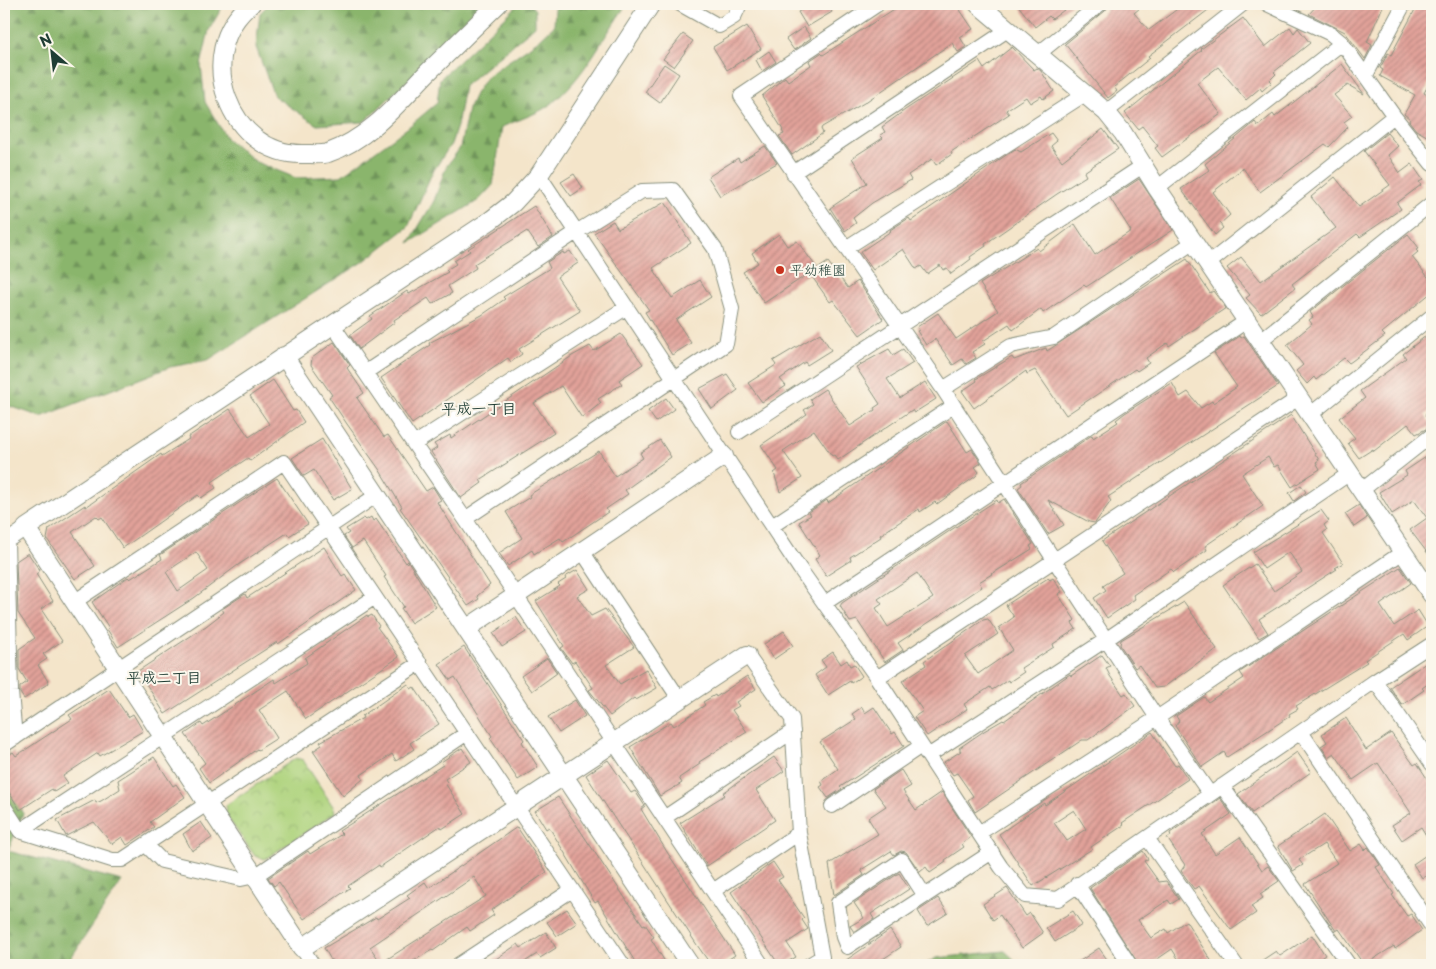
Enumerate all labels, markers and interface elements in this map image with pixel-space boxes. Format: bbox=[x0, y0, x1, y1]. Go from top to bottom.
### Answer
north arrow bbox=[28, 28, 78, 78]
text: N bbox=[36, 28, 55, 52]
place label: 平幼稚園 bbox=[790, 259, 846, 280]
marker: 平幼稚園 bbox=[774, 264, 786, 276]
district label: 平成一丁目 bbox=[441, 396, 517, 419]
district label: 平成二丁目 bbox=[126, 665, 202, 688]

